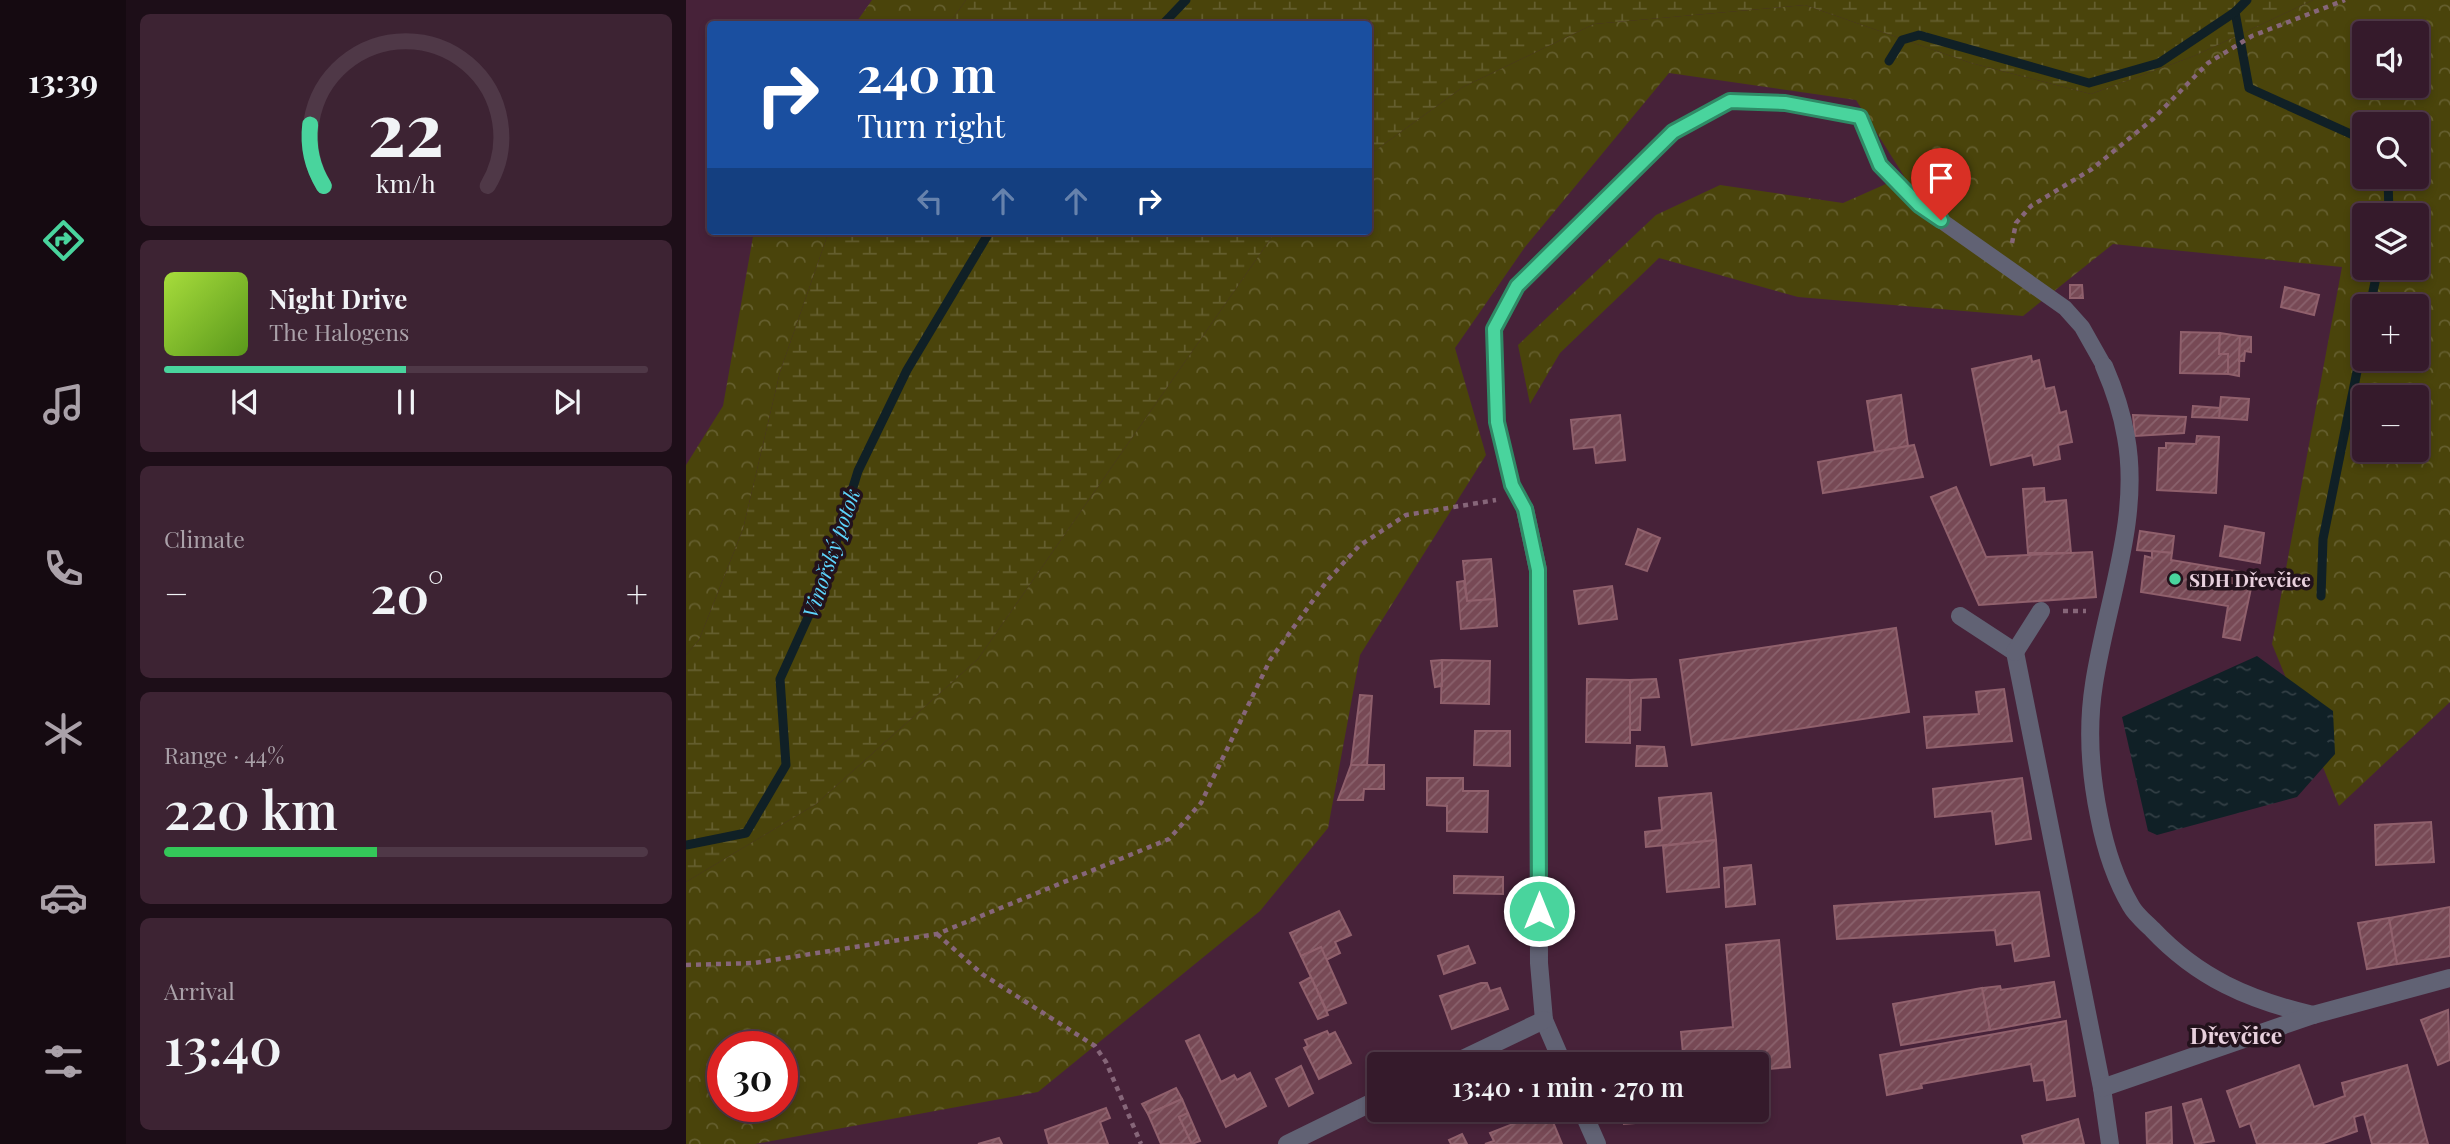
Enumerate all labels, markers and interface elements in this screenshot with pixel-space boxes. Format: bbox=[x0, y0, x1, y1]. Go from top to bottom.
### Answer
map controls bbox=[2352, 21, 2429, 462]
button: sound bbox=[2352, 21, 2429, 98]
text: 240 m bbox=[857, 40, 996, 105]
icon: right bbox=[742, 49, 833, 140]
text: 13:39 bbox=[28, 58, 98, 101]
text: 22 bbox=[368, 77, 444, 174]
text: Turn right bbox=[857, 103, 1005, 146]
button: search bbox=[2352, 112, 2429, 189]
pin bbox=[1911, 148, 1971, 220]
icon: arrive bbox=[1922, 159, 1960, 197]
text: km/h bbox=[376, 166, 436, 199]
icon: left bbox=[911, 182, 949, 220]
icon: ahead bbox=[984, 182, 1022, 220]
icon: ahead bbox=[1057, 182, 1095, 220]
icon: right bbox=[1130, 182, 1168, 220]
button: layers bbox=[2352, 203, 2429, 280]
icon: directions bbox=[39, 216, 88, 265]
text: Night Drive bbox=[269, 281, 407, 316]
button: + bbox=[2352, 294, 2429, 371]
text: The Halogens bbox=[269, 316, 409, 347]
icon: music bbox=[39, 380, 88, 429]
icon: previous bbox=[226, 383, 264, 421]
icon: pause bbox=[387, 383, 425, 421]
icon: next bbox=[548, 383, 586, 421]
button: − bbox=[2352, 385, 2429, 462]
water label: Vinořský potok bbox=[795, 484, 865, 621]
text: Climate bbox=[164, 523, 245, 554]
icon: phone bbox=[39, 544, 88, 593]
text: 20° bbox=[370, 558, 444, 627]
place label: SDH Dřevčice bbox=[2189, 566, 2311, 592]
text: − bbox=[164, 567, 189, 618]
text: + bbox=[626, 567, 648, 618]
marker: SDH Dřevčice bbox=[2167, 571, 2183, 587]
icon: climate bbox=[39, 709, 88, 758]
text: Range · 44% bbox=[164, 739, 284, 770]
text: 220 km bbox=[164, 774, 338, 843]
icon: car bbox=[39, 873, 88, 922]
position arrow bbox=[1502, 874, 1576, 948]
text: Arrival bbox=[164, 975, 235, 1006]
text: 13:40 bbox=[164, 1010, 282, 1079]
district label: Dřevčice bbox=[2190, 1019, 2282, 1050]
speed limit sign: 30 bbox=[707, 1031, 798, 1122]
icon: filters bbox=[39, 1037, 88, 1086]
text: 13:40 · 1 min · 270 m bbox=[1452, 1069, 1684, 1104]

